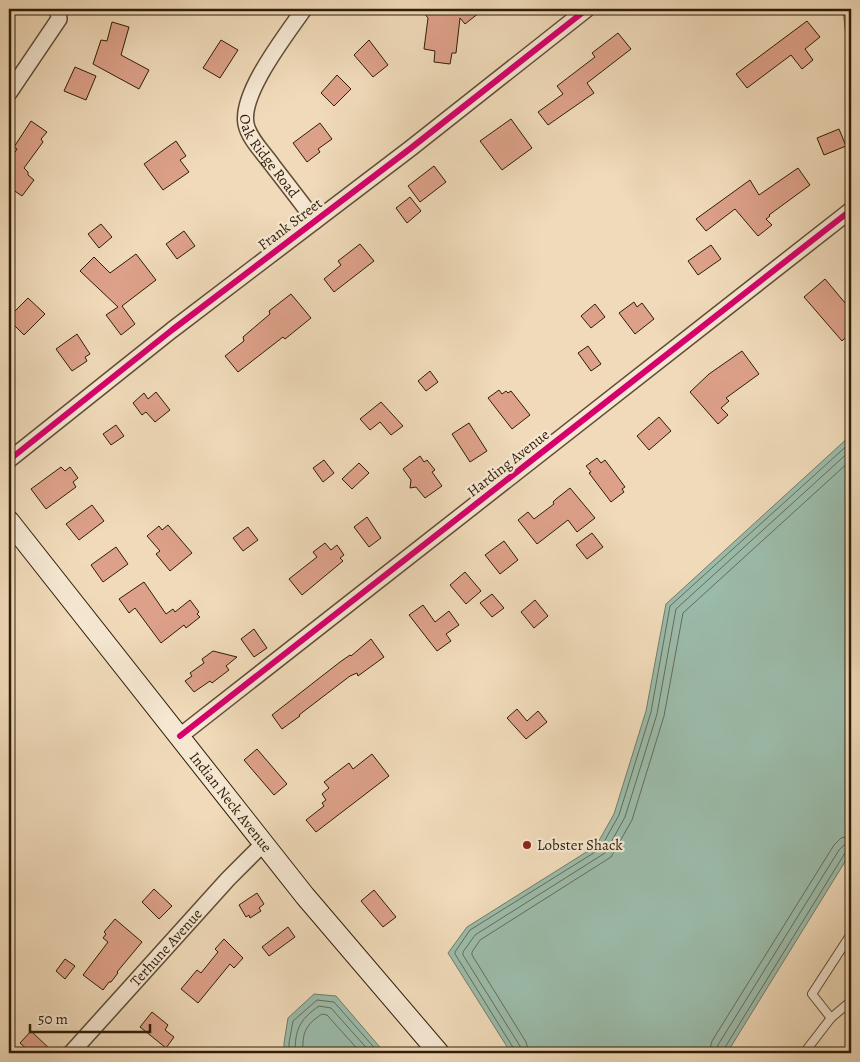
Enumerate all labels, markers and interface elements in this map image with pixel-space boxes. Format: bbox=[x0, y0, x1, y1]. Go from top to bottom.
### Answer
street label: Oak Ridge Road bbox=[235, 114, 304, 202]
street label: Frank Street bbox=[254, 193, 326, 255]
street label: Harding Avenue bbox=[463, 424, 553, 501]
street label: Indian Neck Avenue bbox=[185, 748, 277, 857]
place label: Lobster Shack bbox=[537, 835, 623, 855]
marker: Lobster Shack bbox=[521, 839, 533, 851]
street label: Terhune Avenue bbox=[126, 904, 207, 991]
scale bar bbox=[30, 1002, 150, 1034]
text: 50 m bbox=[38, 1009, 68, 1029]

